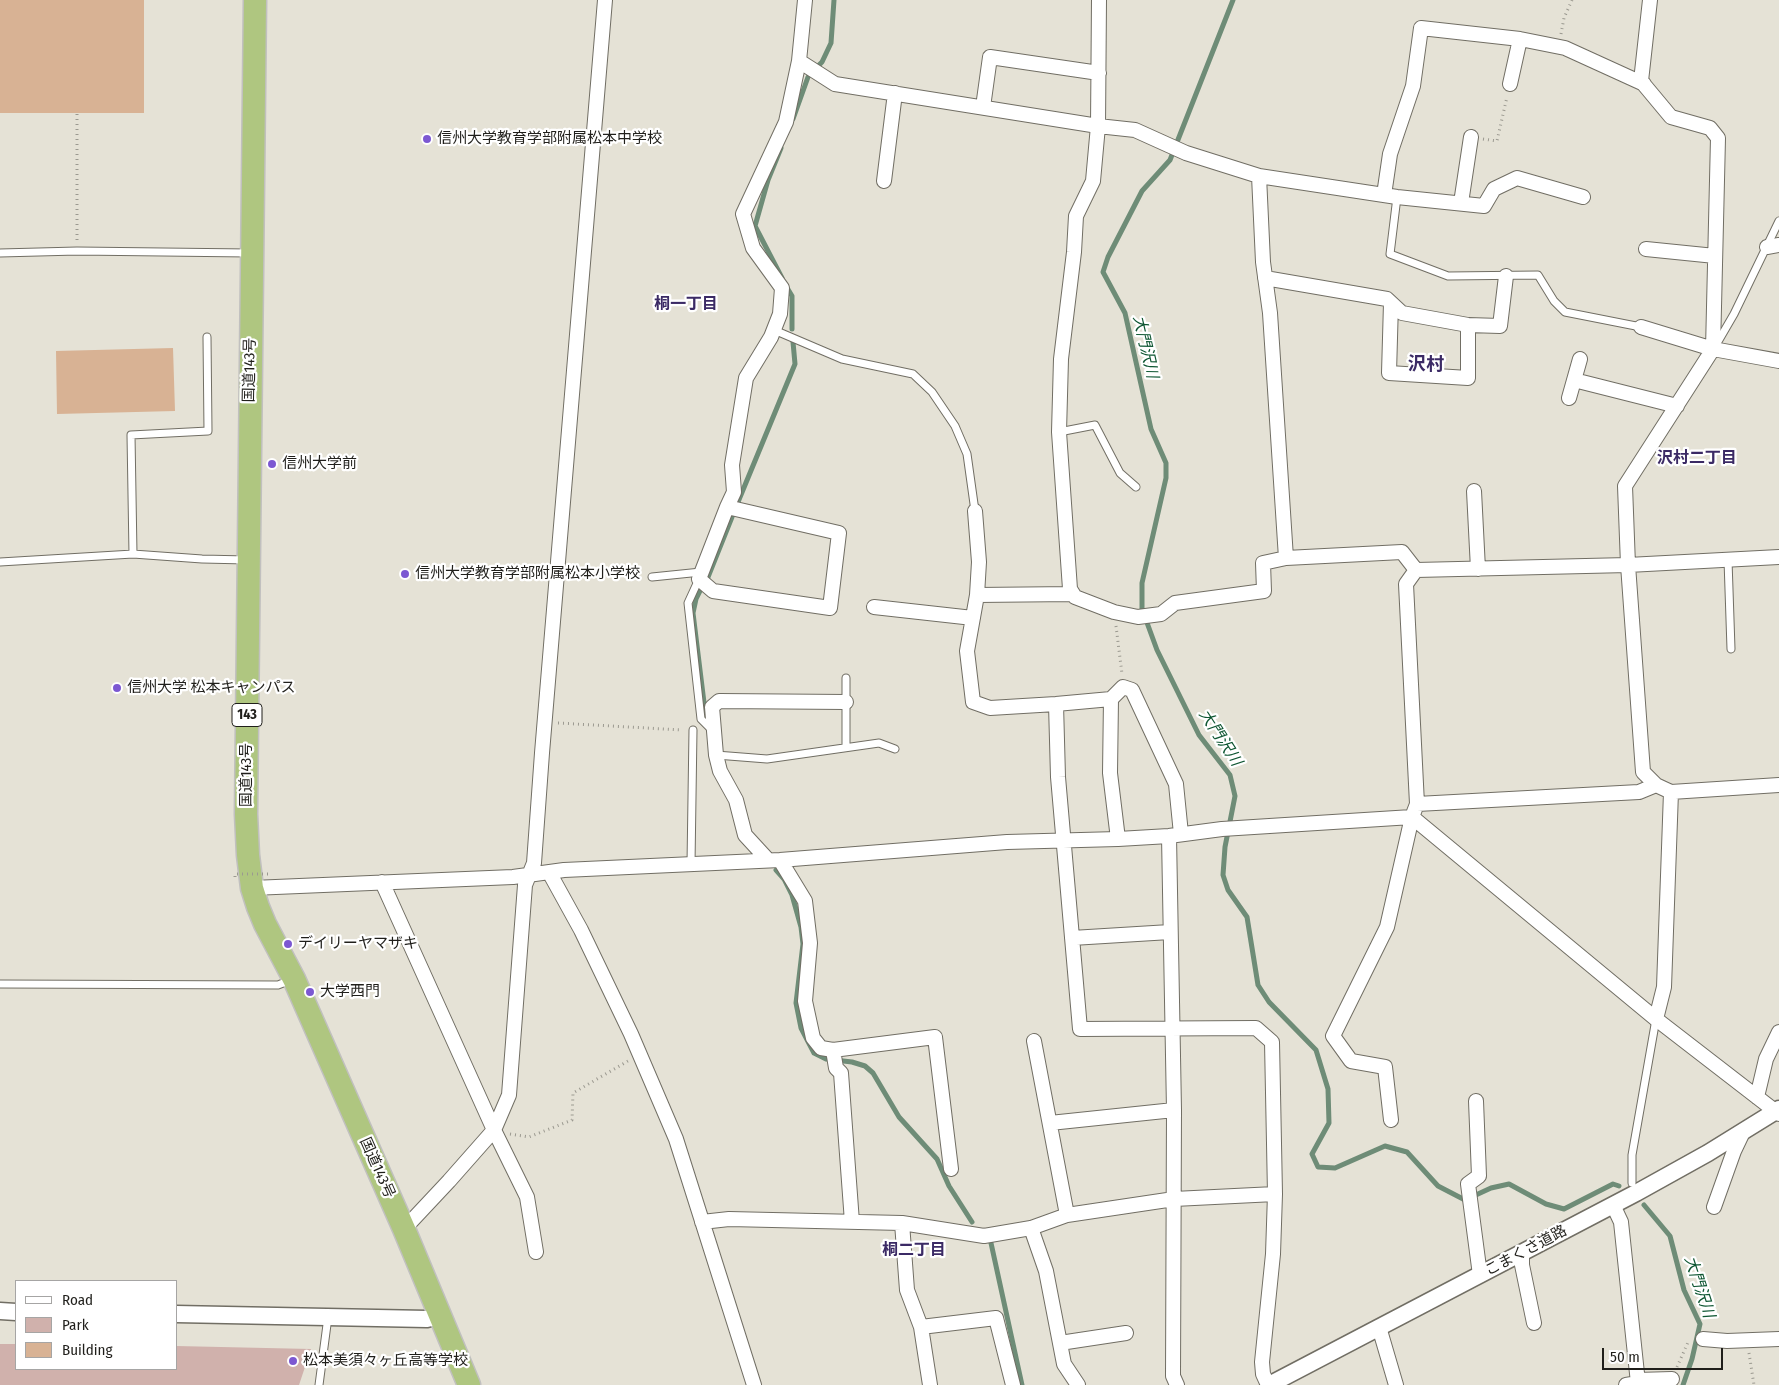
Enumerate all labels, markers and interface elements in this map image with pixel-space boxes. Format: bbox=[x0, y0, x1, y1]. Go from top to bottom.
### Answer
place label: 信州大学教育学部附属松本中学校 bbox=[437, 130, 662, 148]
marker: 信州大学教育学部附属松本中学校 bbox=[421, 133, 433, 145]
district label: 桐一丁目 bbox=[654, 295, 718, 315]
water label: 大門沢川 bbox=[1128, 314, 1162, 380]
street label: 国道143号 bbox=[240, 338, 260, 402]
district label: 沢村 bbox=[1408, 354, 1444, 376]
district label: 沢村二丁目 bbox=[1657, 449, 1737, 469]
place label: 信州大学前 bbox=[282, 455, 357, 473]
marker: 信州大学前 bbox=[266, 458, 278, 470]
place label: 信州大学教育学部附属松本小学校 bbox=[415, 565, 640, 583]
marker: 信州大学教育学部附属松本小学校 bbox=[399, 568, 411, 580]
place label: 信州大学 松本キャンパス bbox=[127, 679, 296, 697]
marker: 信州大学 松本キャンパス bbox=[111, 682, 123, 694]
road number: 143 bbox=[232, 704, 262, 726]
water label: 大門沢川 bbox=[1195, 706, 1245, 770]
street label: 国道143号 bbox=[238, 743, 256, 807]
place label: デイリーヤマザキ bbox=[298, 935, 418, 953]
marker: デイリーヤマザキ bbox=[282, 938, 294, 950]
place label: 大学西門 bbox=[320, 983, 380, 1001]
marker: 大学西門 bbox=[304, 986, 316, 998]
street label: 国道143号 bbox=[356, 1135, 398, 1201]
street label: こまくさ道路 bbox=[1482, 1222, 1570, 1280]
district label: 桐二丁目 bbox=[882, 1241, 946, 1261]
water label: 大門沢川 bbox=[1680, 1254, 1718, 1320]
legend bbox=[15, 1280, 178, 1370]
text: Road bbox=[62, 1291, 93, 1309]
text: Park bbox=[62, 1316, 89, 1334]
scale bar bbox=[1604, 1338, 1725, 1370]
text: Building bbox=[62, 1341, 113, 1359]
text: 50 m bbox=[1610, 1348, 1640, 1366]
place label: 松本美須々ヶ丘高等学校 bbox=[303, 1352, 468, 1370]
marker: 松本美須々ヶ丘高等学校 bbox=[287, 1355, 299, 1367]

